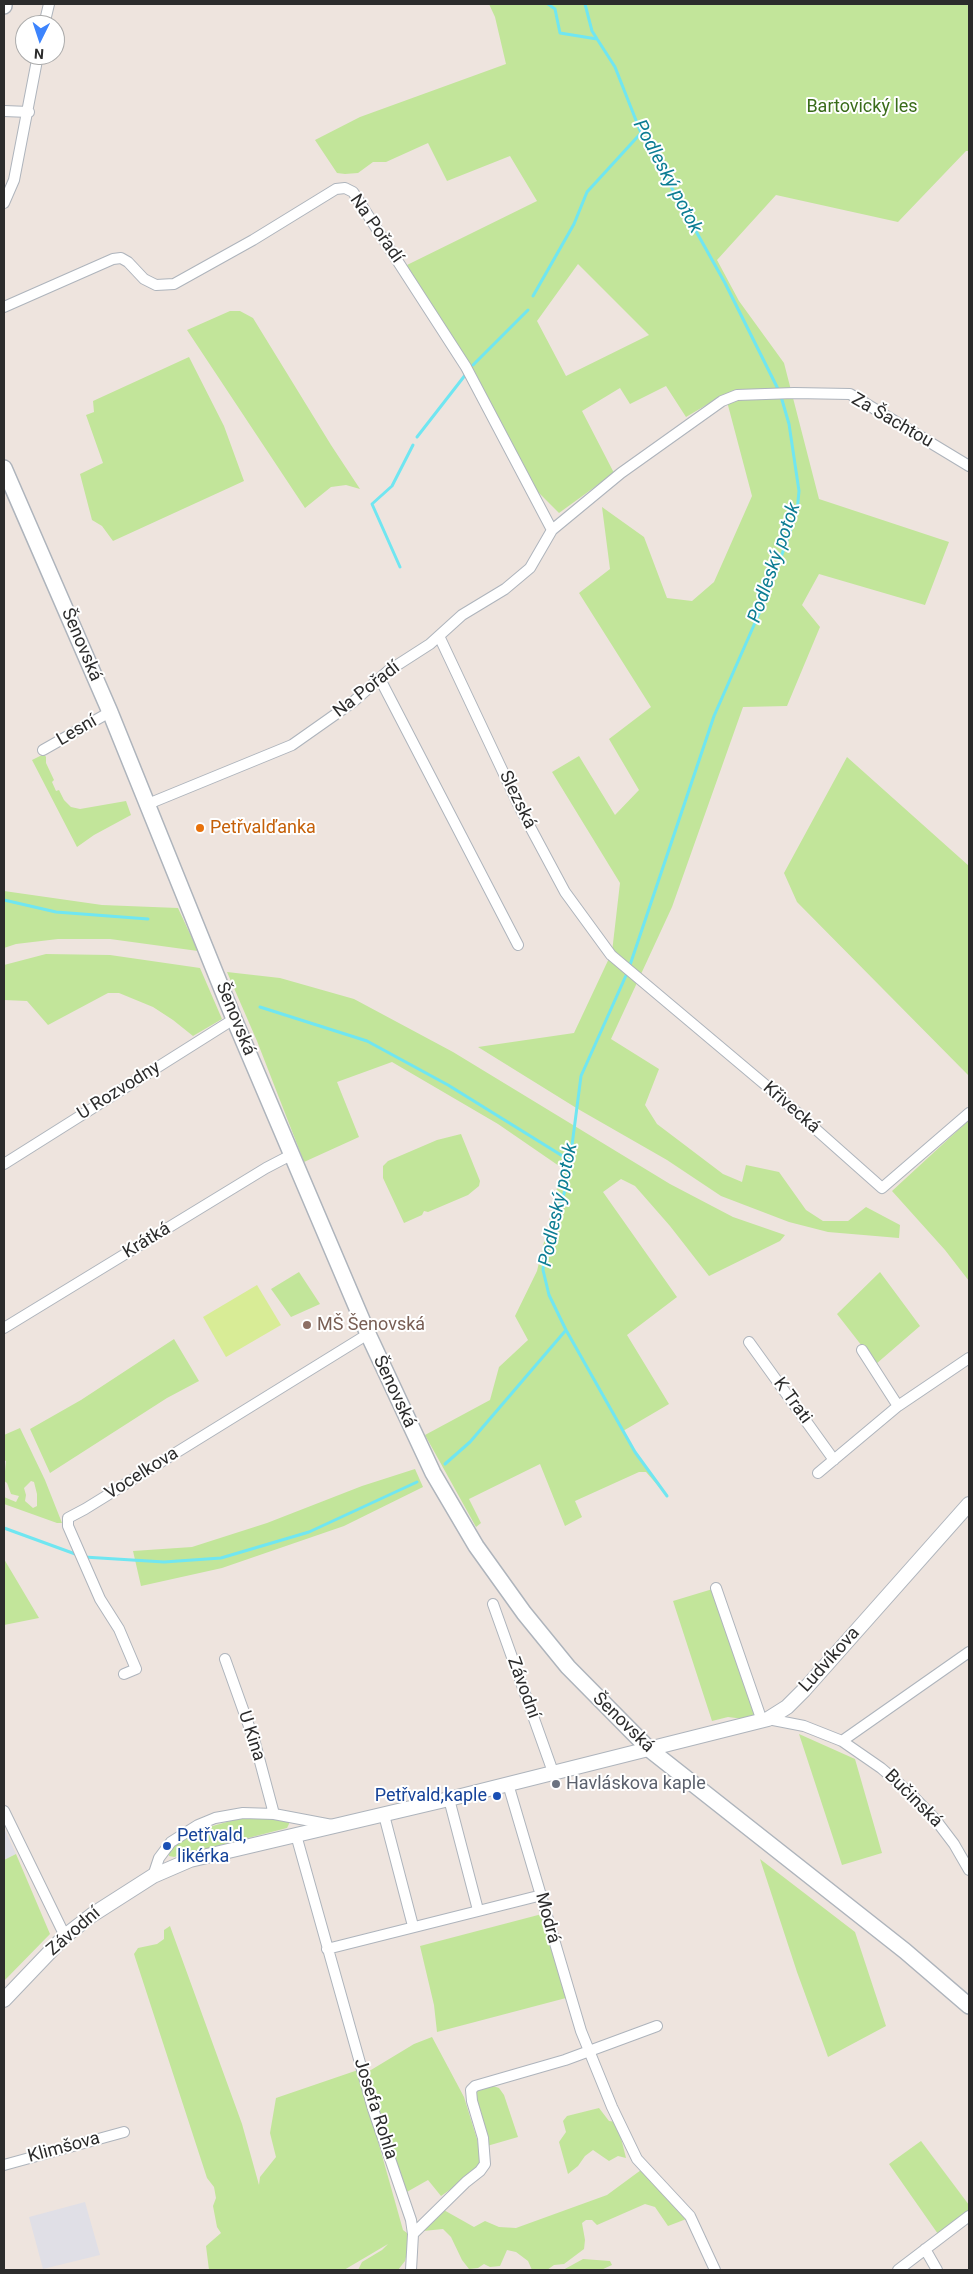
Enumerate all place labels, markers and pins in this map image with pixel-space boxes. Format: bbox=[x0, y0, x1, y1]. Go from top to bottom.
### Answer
place label: Petřvalďanka bbox=[210, 817, 316, 839]
marker: Petřvalďanka bbox=[194, 822, 206, 834]
place label: MŠ Šenovská bbox=[317, 1314, 425, 1336]
marker: MŠ Šenovská bbox=[301, 1319, 313, 1331]
place label: Havláskova kaple bbox=[566, 1773, 706, 1795]
marker: Havláskova kaple bbox=[550, 1778, 562, 1790]
place label: Petřvald,kaple bbox=[375, 1785, 487, 1807]
marker: Petřvald,kaple bbox=[491, 1790, 503, 1802]
place label: Petřvald, likérka bbox=[177, 1825, 246, 1868]
marker: Petřvald, likérka bbox=[161, 1840, 173, 1852]

